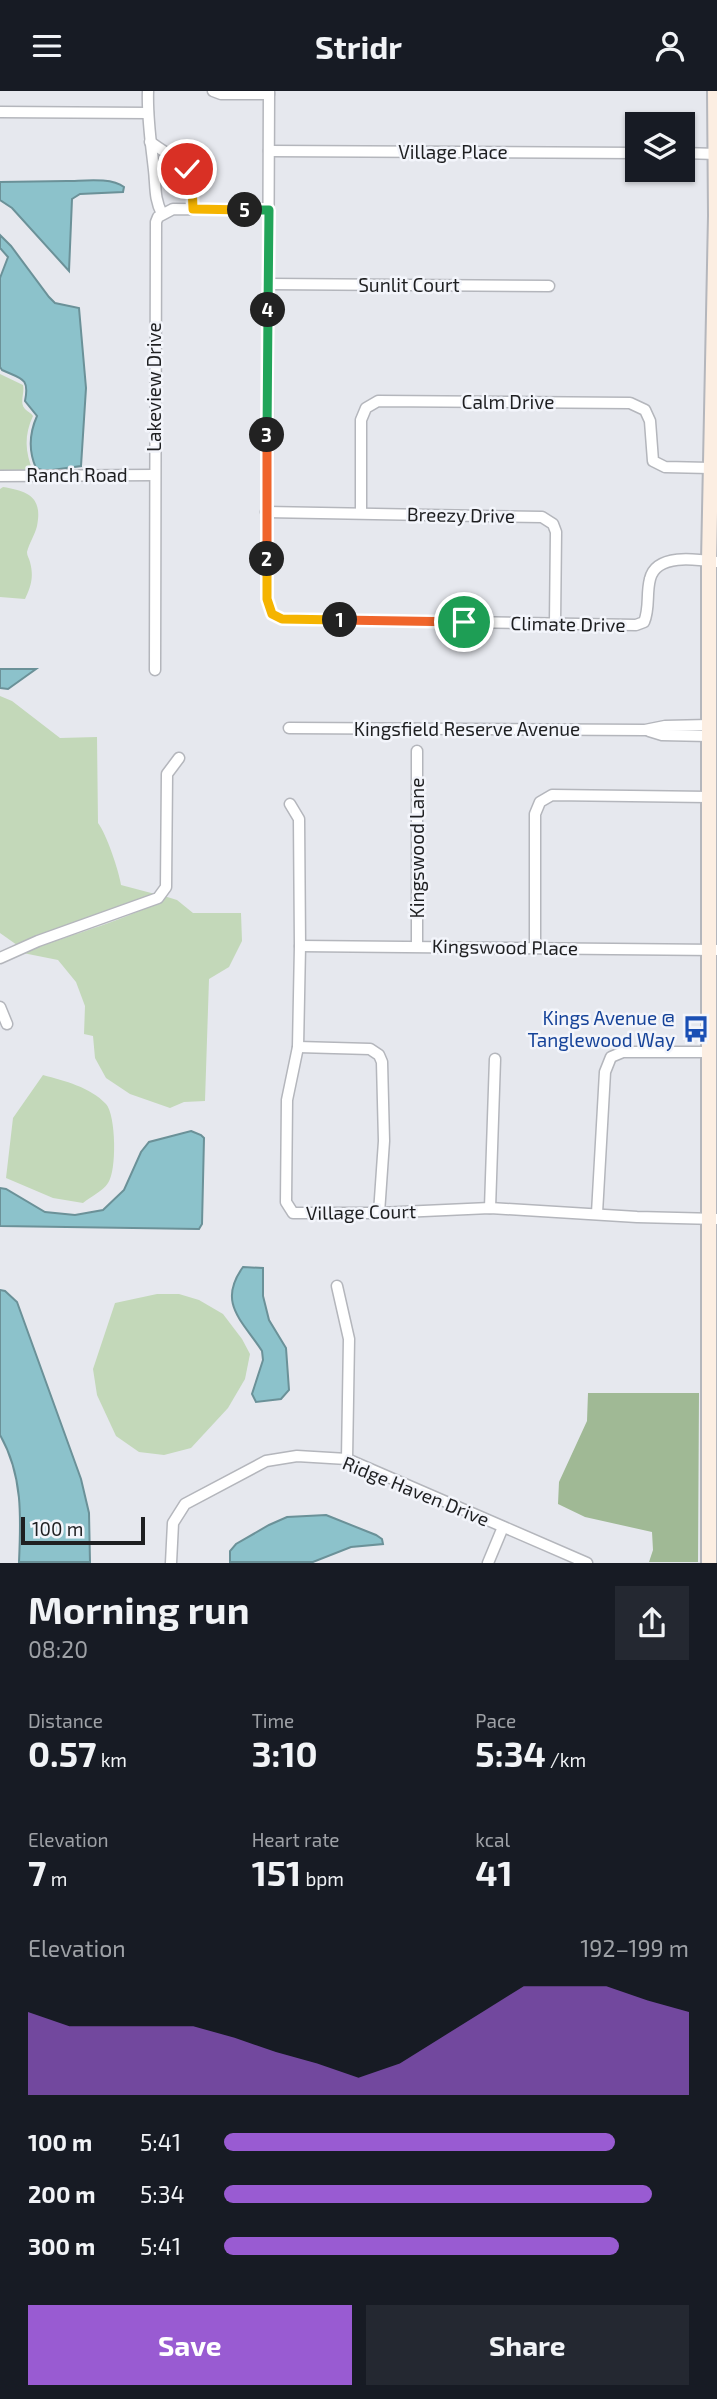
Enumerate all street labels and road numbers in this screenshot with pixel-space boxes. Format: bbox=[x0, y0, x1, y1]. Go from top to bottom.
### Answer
street label: Village Place bbox=[398, 140, 508, 163]
street label: Sunlit Court bbox=[358, 273, 460, 296]
street label: Lakeview Drive bbox=[142, 322, 165, 452]
street label: Calm Drive bbox=[462, 390, 554, 413]
street label: Ranch Road bbox=[26, 463, 128, 486]
street label: Breezy Drive bbox=[407, 502, 515, 527]
street label: Climate Drive bbox=[510, 611, 626, 636]
street label: Kingsfield Reserve Avenue bbox=[354, 717, 580, 740]
street label: Kingswood Lane bbox=[405, 778, 428, 918]
street label: Kingswood Place bbox=[432, 934, 578, 959]
street label: Village Court bbox=[306, 1199, 416, 1224]
street label: Ridge Haven Drive bbox=[340, 1451, 493, 1530]

